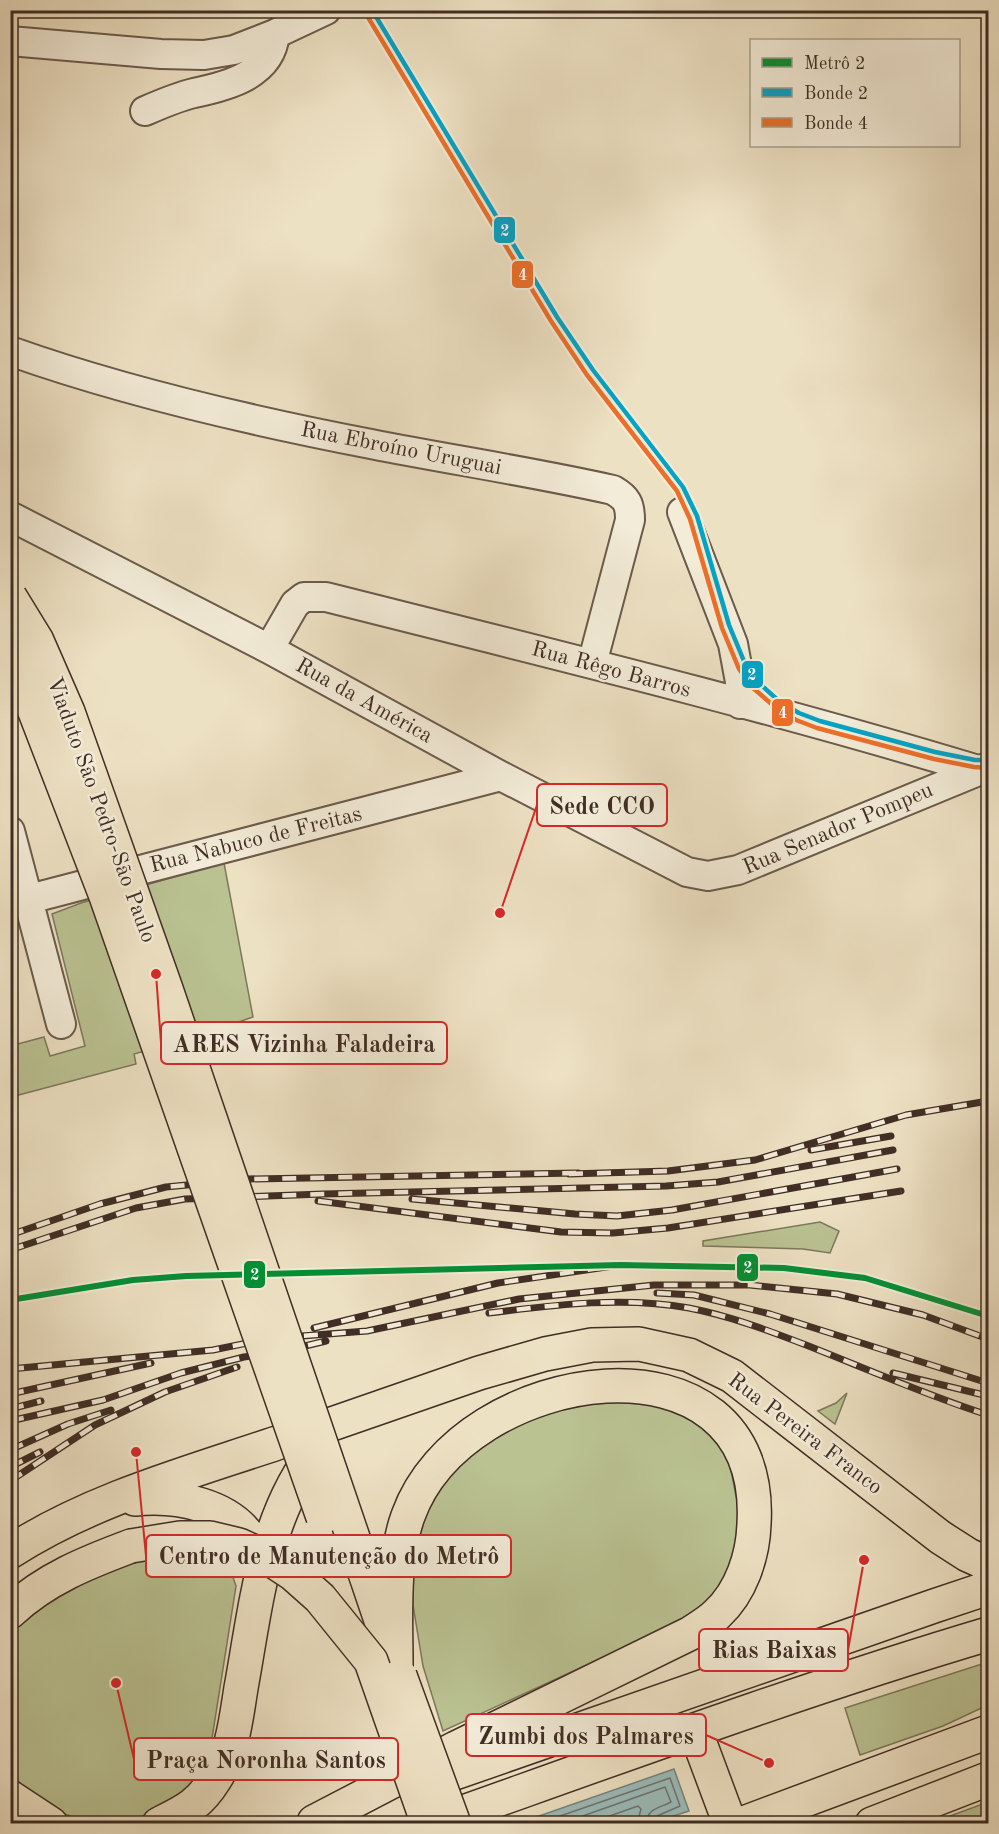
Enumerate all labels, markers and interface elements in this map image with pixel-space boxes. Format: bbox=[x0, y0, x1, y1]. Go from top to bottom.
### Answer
legend bbox=[750, 39, 960, 147]
text: Metrô 2 bbox=[804, 55, 865, 73]
text: Bonde 2 bbox=[804, 85, 868, 103]
text: Bonde 4 bbox=[804, 115, 868, 133]
line badge: 2 bbox=[493, 216, 516, 244]
text: 2 bbox=[500, 224, 510, 240]
line badge: 4 bbox=[511, 260, 534, 289]
text: 4 bbox=[518, 268, 528, 284]
street label: Rua Ebroíno Uruguai bbox=[299, 419, 503, 479]
street label: Rua Rêgo Barros bbox=[529, 638, 693, 702]
street label: Rua da América bbox=[292, 654, 436, 748]
line badge: 2 bbox=[741, 660, 764, 689]
text: 2 bbox=[747, 668, 757, 684]
street label: Viaduto São Pedro-São Paulo bbox=[43, 674, 159, 946]
line badge: 4 bbox=[771, 698, 794, 727]
text: 4 bbox=[778, 706, 788, 722]
street label: Rua Senador Pompeu bbox=[740, 779, 936, 879]
callout: Sede CCO bbox=[537, 784, 667, 826]
text: Sede CCO bbox=[549, 796, 655, 820]
street label: Rua Nabuco de Freitas bbox=[148, 803, 364, 877]
callout: ARES Vizinha Faladeira bbox=[161, 1022, 447, 1064]
text: ARES Vizinha Faladeira bbox=[173, 1034, 435, 1058]
line badge: 2 bbox=[736, 1253, 759, 1282]
line badge: 2 bbox=[243, 1260, 266, 1289]
text: 2 bbox=[743, 1261, 753, 1277]
text: 2 bbox=[250, 1268, 260, 1284]
street label: Rua Pereira Franco bbox=[724, 1369, 886, 1499]
callout: Centro de Manutenção do Metrô bbox=[146, 1535, 511, 1577]
text: Centro de Manutenção do Metrô bbox=[159, 1546, 499, 1570]
callout: Rias Baixas bbox=[699, 1629, 848, 1671]
text: Rias Baixas bbox=[711, 1640, 837, 1664]
callout: Zumbi dos Palmares bbox=[466, 1714, 706, 1756]
text: Zumbi dos Palmares bbox=[478, 1726, 694, 1750]
callout: Praça Noronha Santos bbox=[134, 1738, 398, 1780]
text: Praça Noronha Santos bbox=[146, 1750, 386, 1774]

